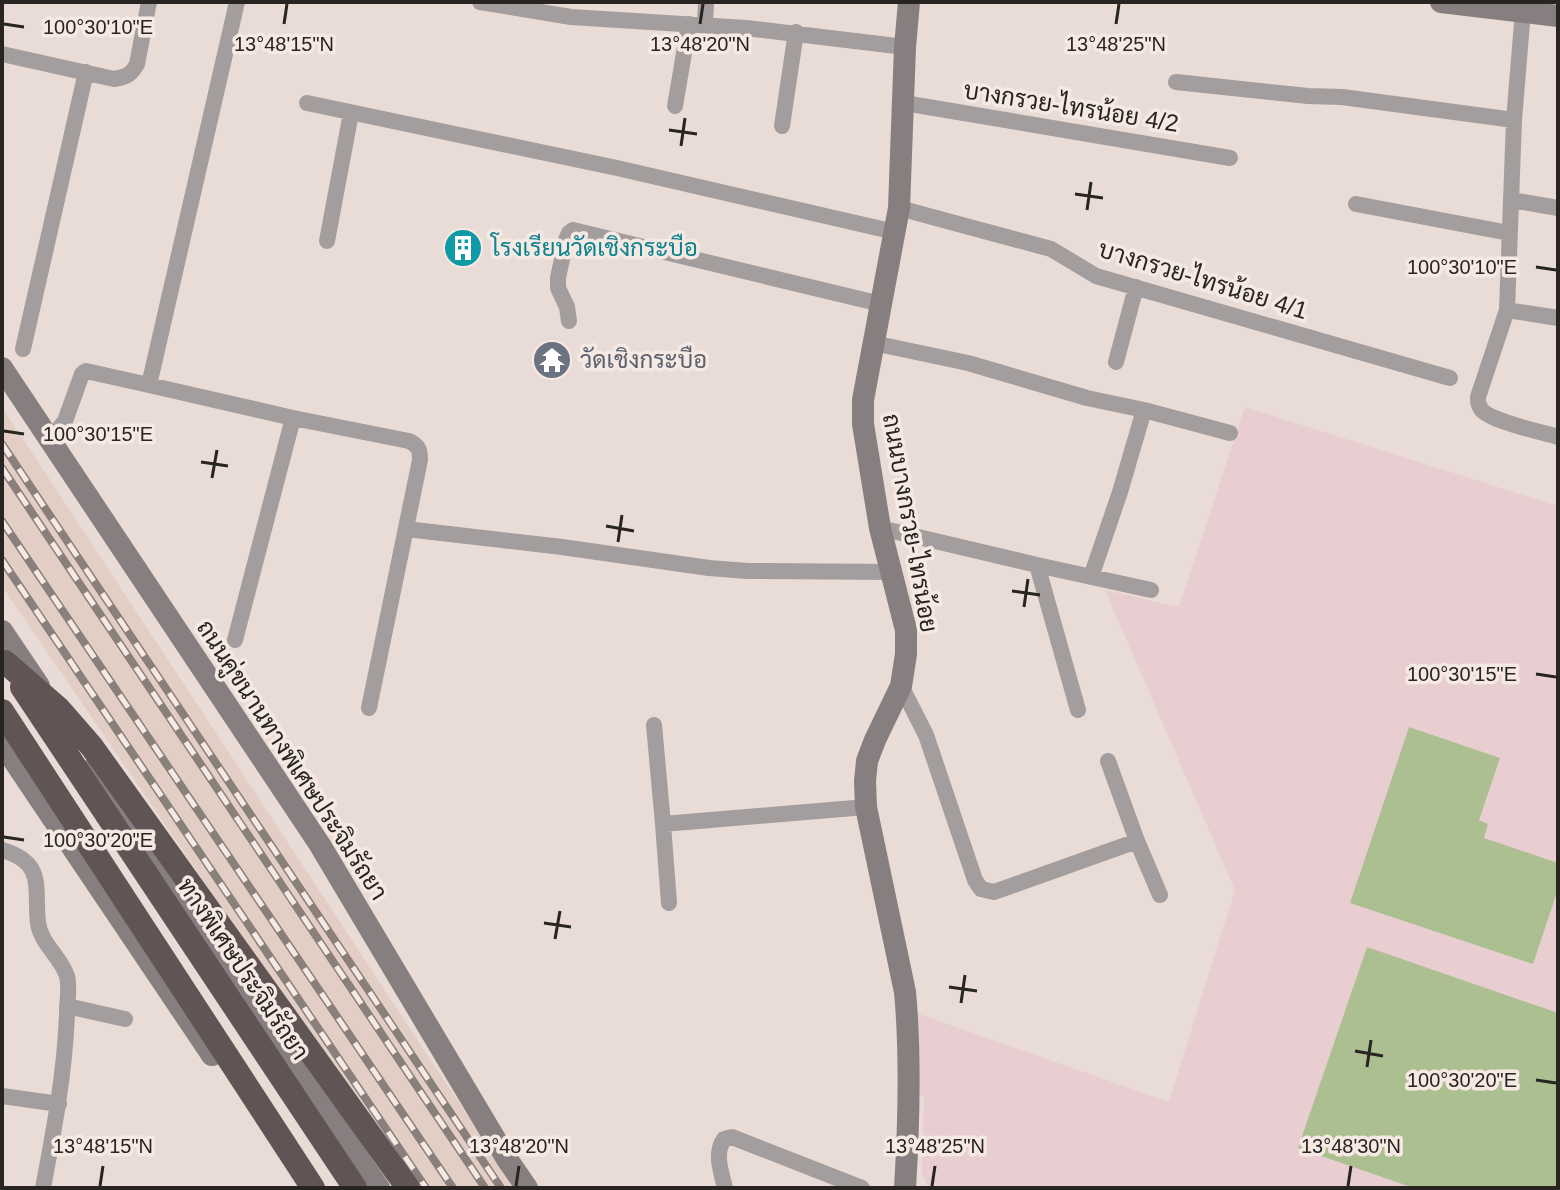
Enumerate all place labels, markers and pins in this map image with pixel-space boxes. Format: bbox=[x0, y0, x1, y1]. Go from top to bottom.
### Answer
building icon: โรงเรียนวัดเชิงกระบือ bbox=[442, 227, 484, 269]
place label: โรงเรียนวัดเชิงกระบือ bbox=[489, 232, 698, 261]
temple icon: วัดเชิงกระบือ bbox=[531, 339, 573, 381]
place label: วัดเชิงกระบือ bbox=[580, 345, 707, 373]

